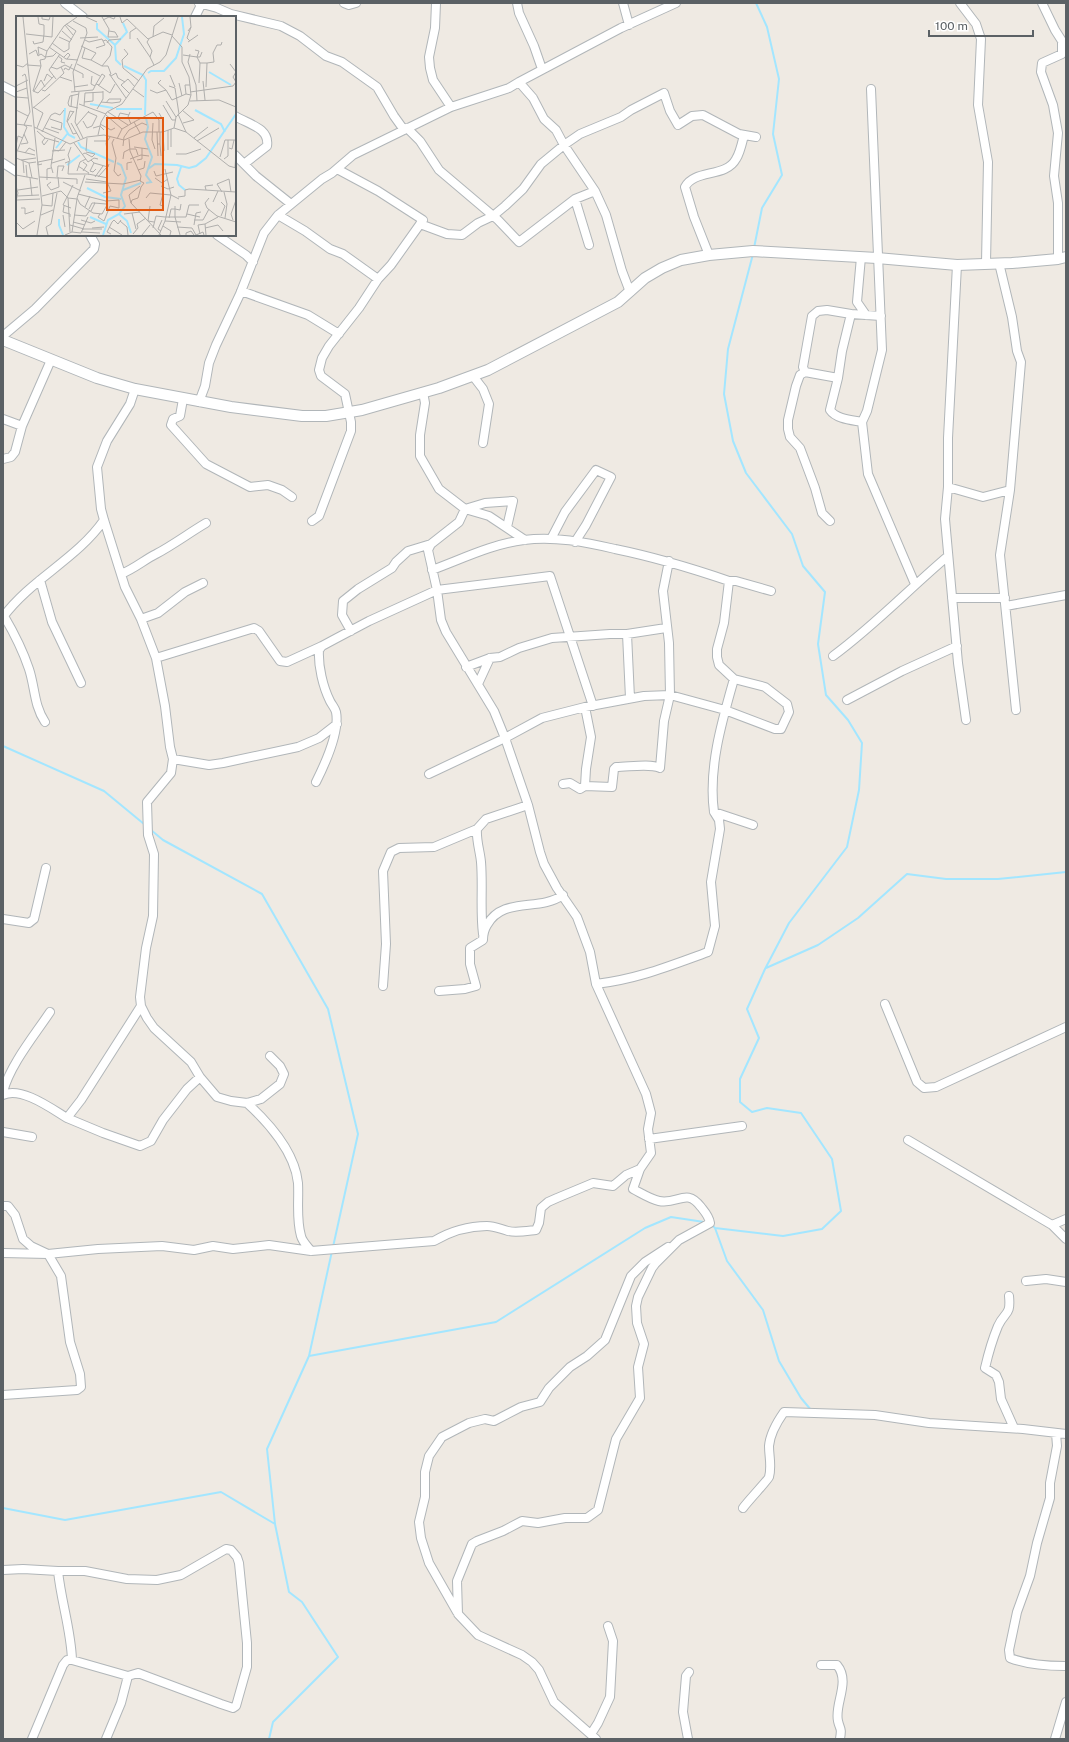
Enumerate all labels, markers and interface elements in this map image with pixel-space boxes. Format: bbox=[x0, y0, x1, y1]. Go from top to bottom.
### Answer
scale bar bbox=[929, 12, 1033, 38]
inset map bbox=[16, 16, 236, 236]
text: 100 m bbox=[935, 19, 968, 33]

